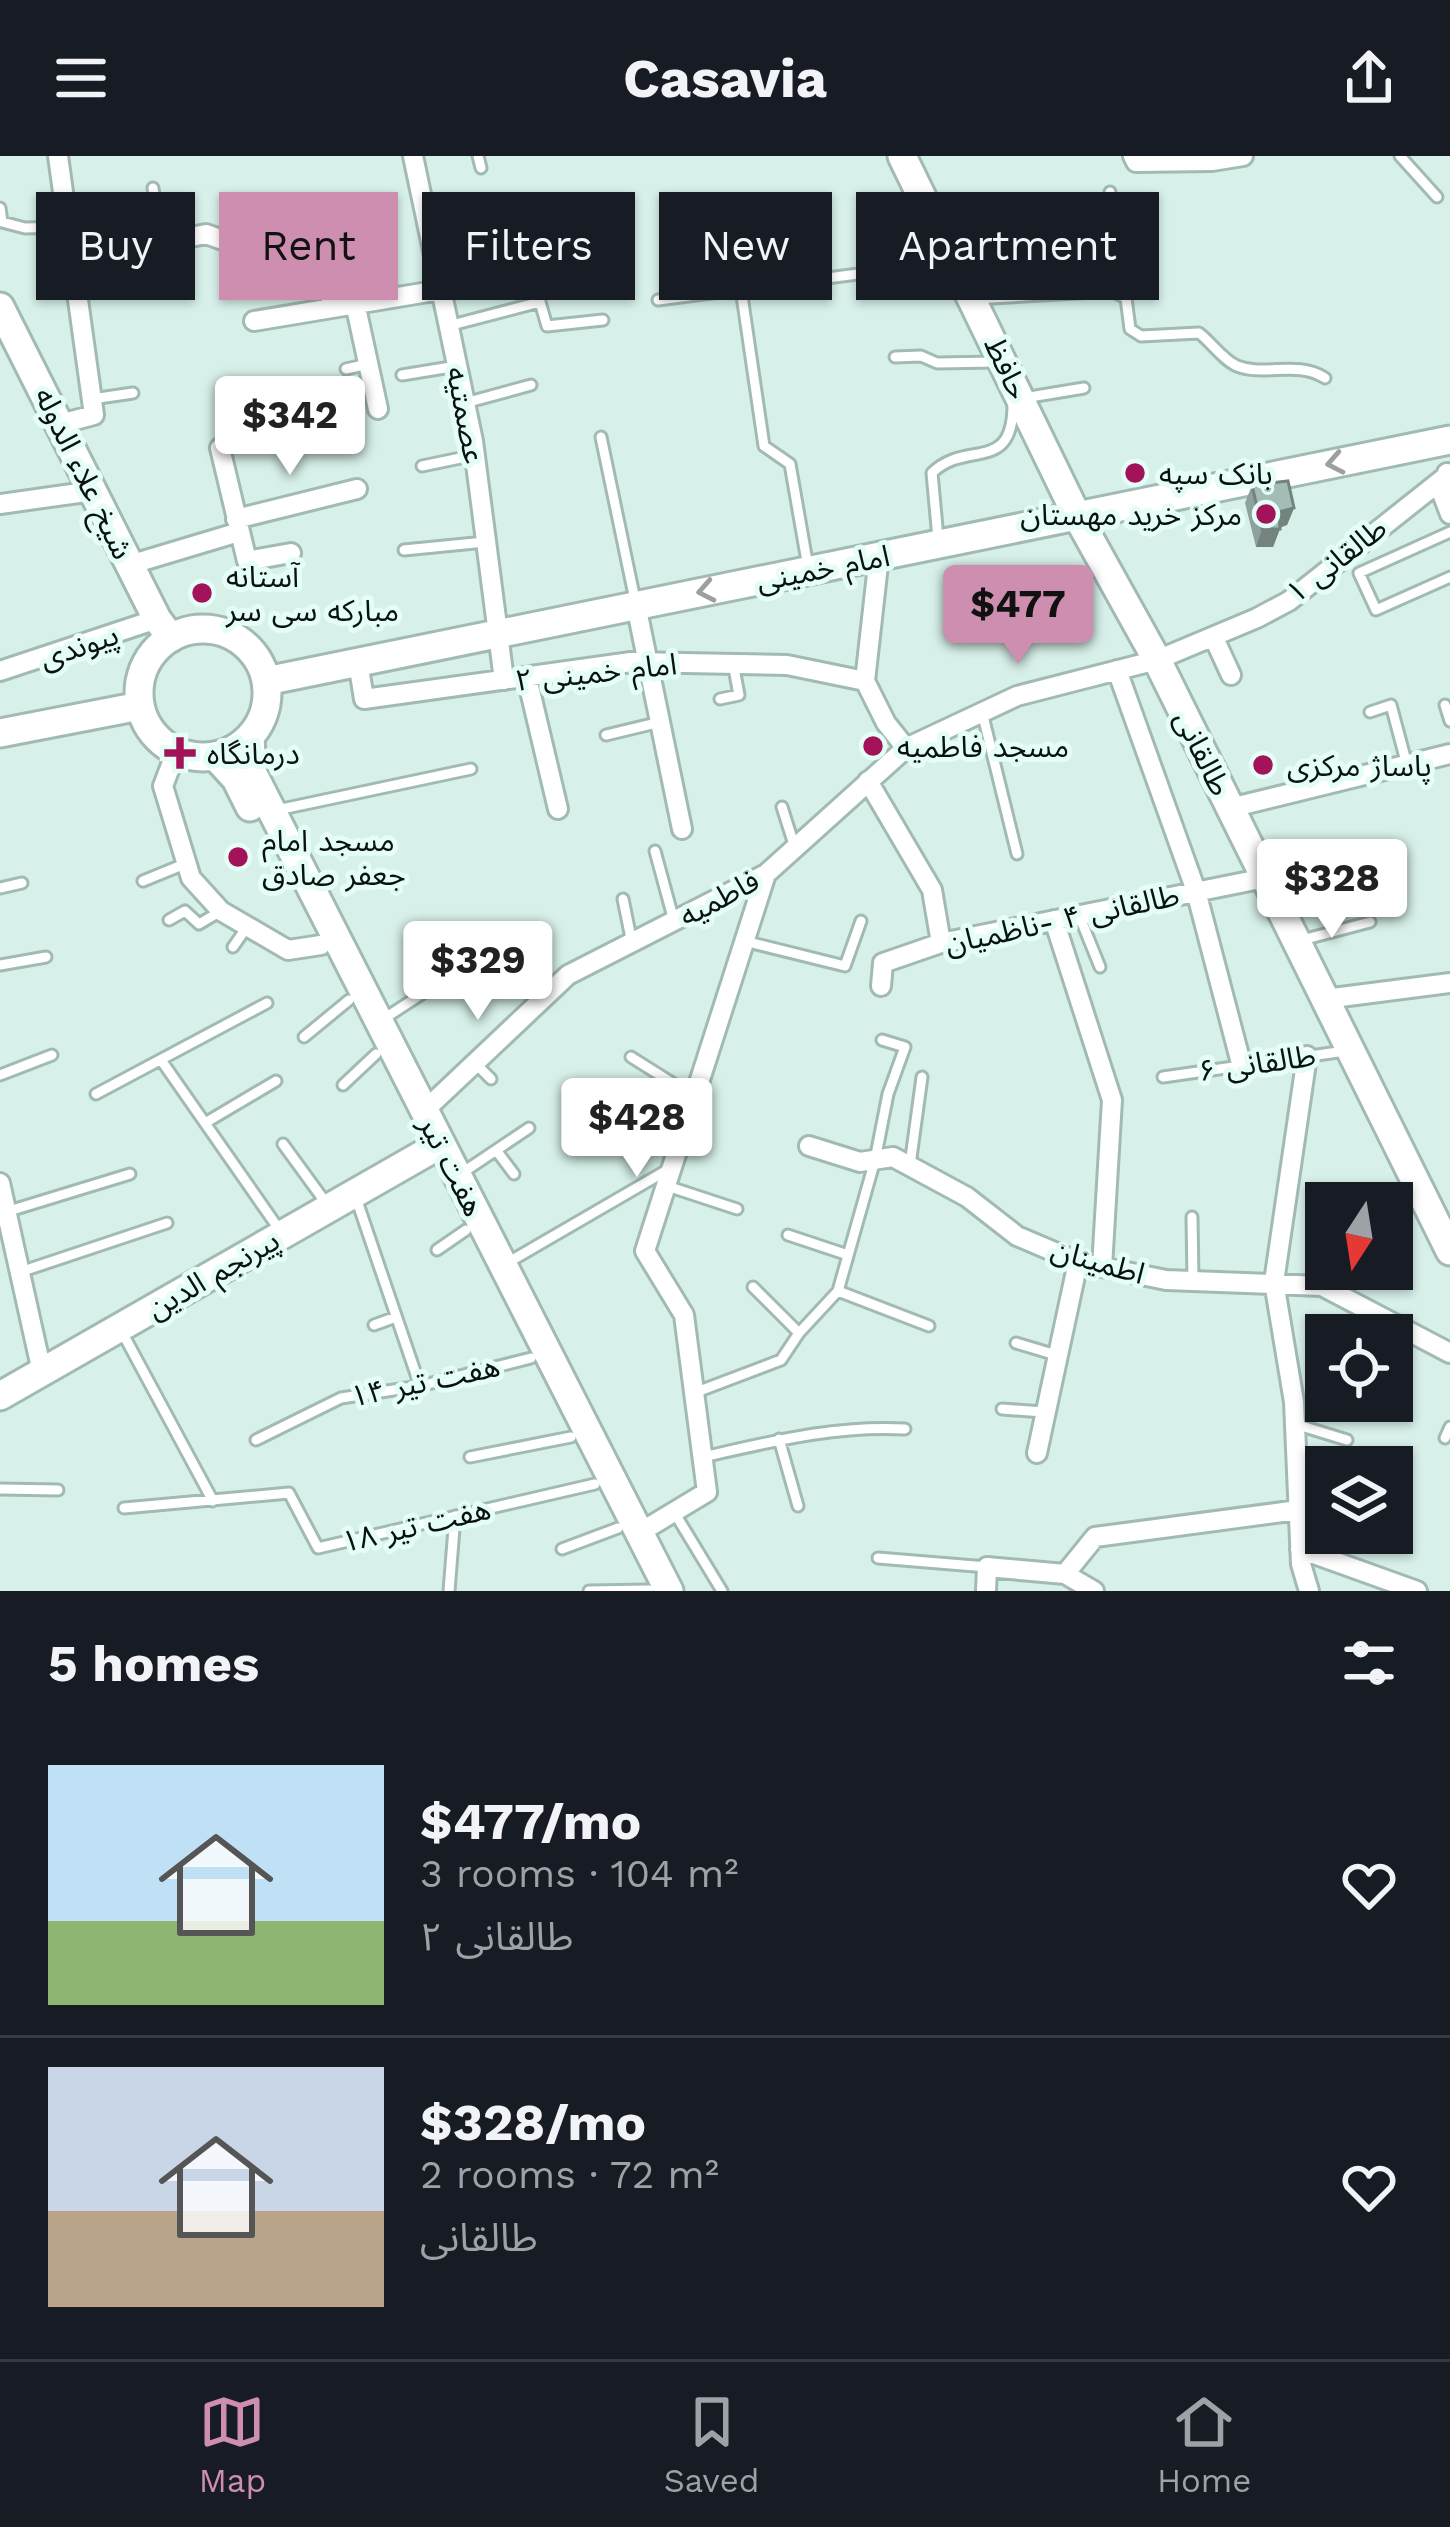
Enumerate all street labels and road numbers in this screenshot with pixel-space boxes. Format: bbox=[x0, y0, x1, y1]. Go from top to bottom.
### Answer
street label: حافظ bbox=[977, 331, 1037, 405]
street label: عصمتیه bbox=[439, 364, 493, 466]
street label: شیخ علاء الدوله bbox=[23, 381, 141, 567]
street label: طالقانی ۱ bbox=[1279, 510, 1393, 610]
street label: امام خمینی bbox=[753, 538, 894, 603]
street label: پیوندی bbox=[35, 616, 124, 678]
street label: امام خمینی ۲ bbox=[513, 646, 679, 703]
street label: طالقانی bbox=[1167, 705, 1239, 801]
street label: فاطمیه bbox=[673, 862, 765, 934]
street label: طالقانی ۴ -ناظمیان bbox=[942, 877, 1182, 961]
street label: طالقانی ۶ bbox=[1196, 1037, 1318, 1089]
street label: هفت تیر bbox=[412, 1109, 492, 1222]
street label: پیرنجم الدین bbox=[141, 1222, 288, 1331]
street label: اطمینان bbox=[1047, 1231, 1149, 1291]
street label: هفت تیر ۱۴ bbox=[347, 1348, 503, 1414]
street label: هفت تیر ۱۸ bbox=[338, 1491, 494, 1559]

